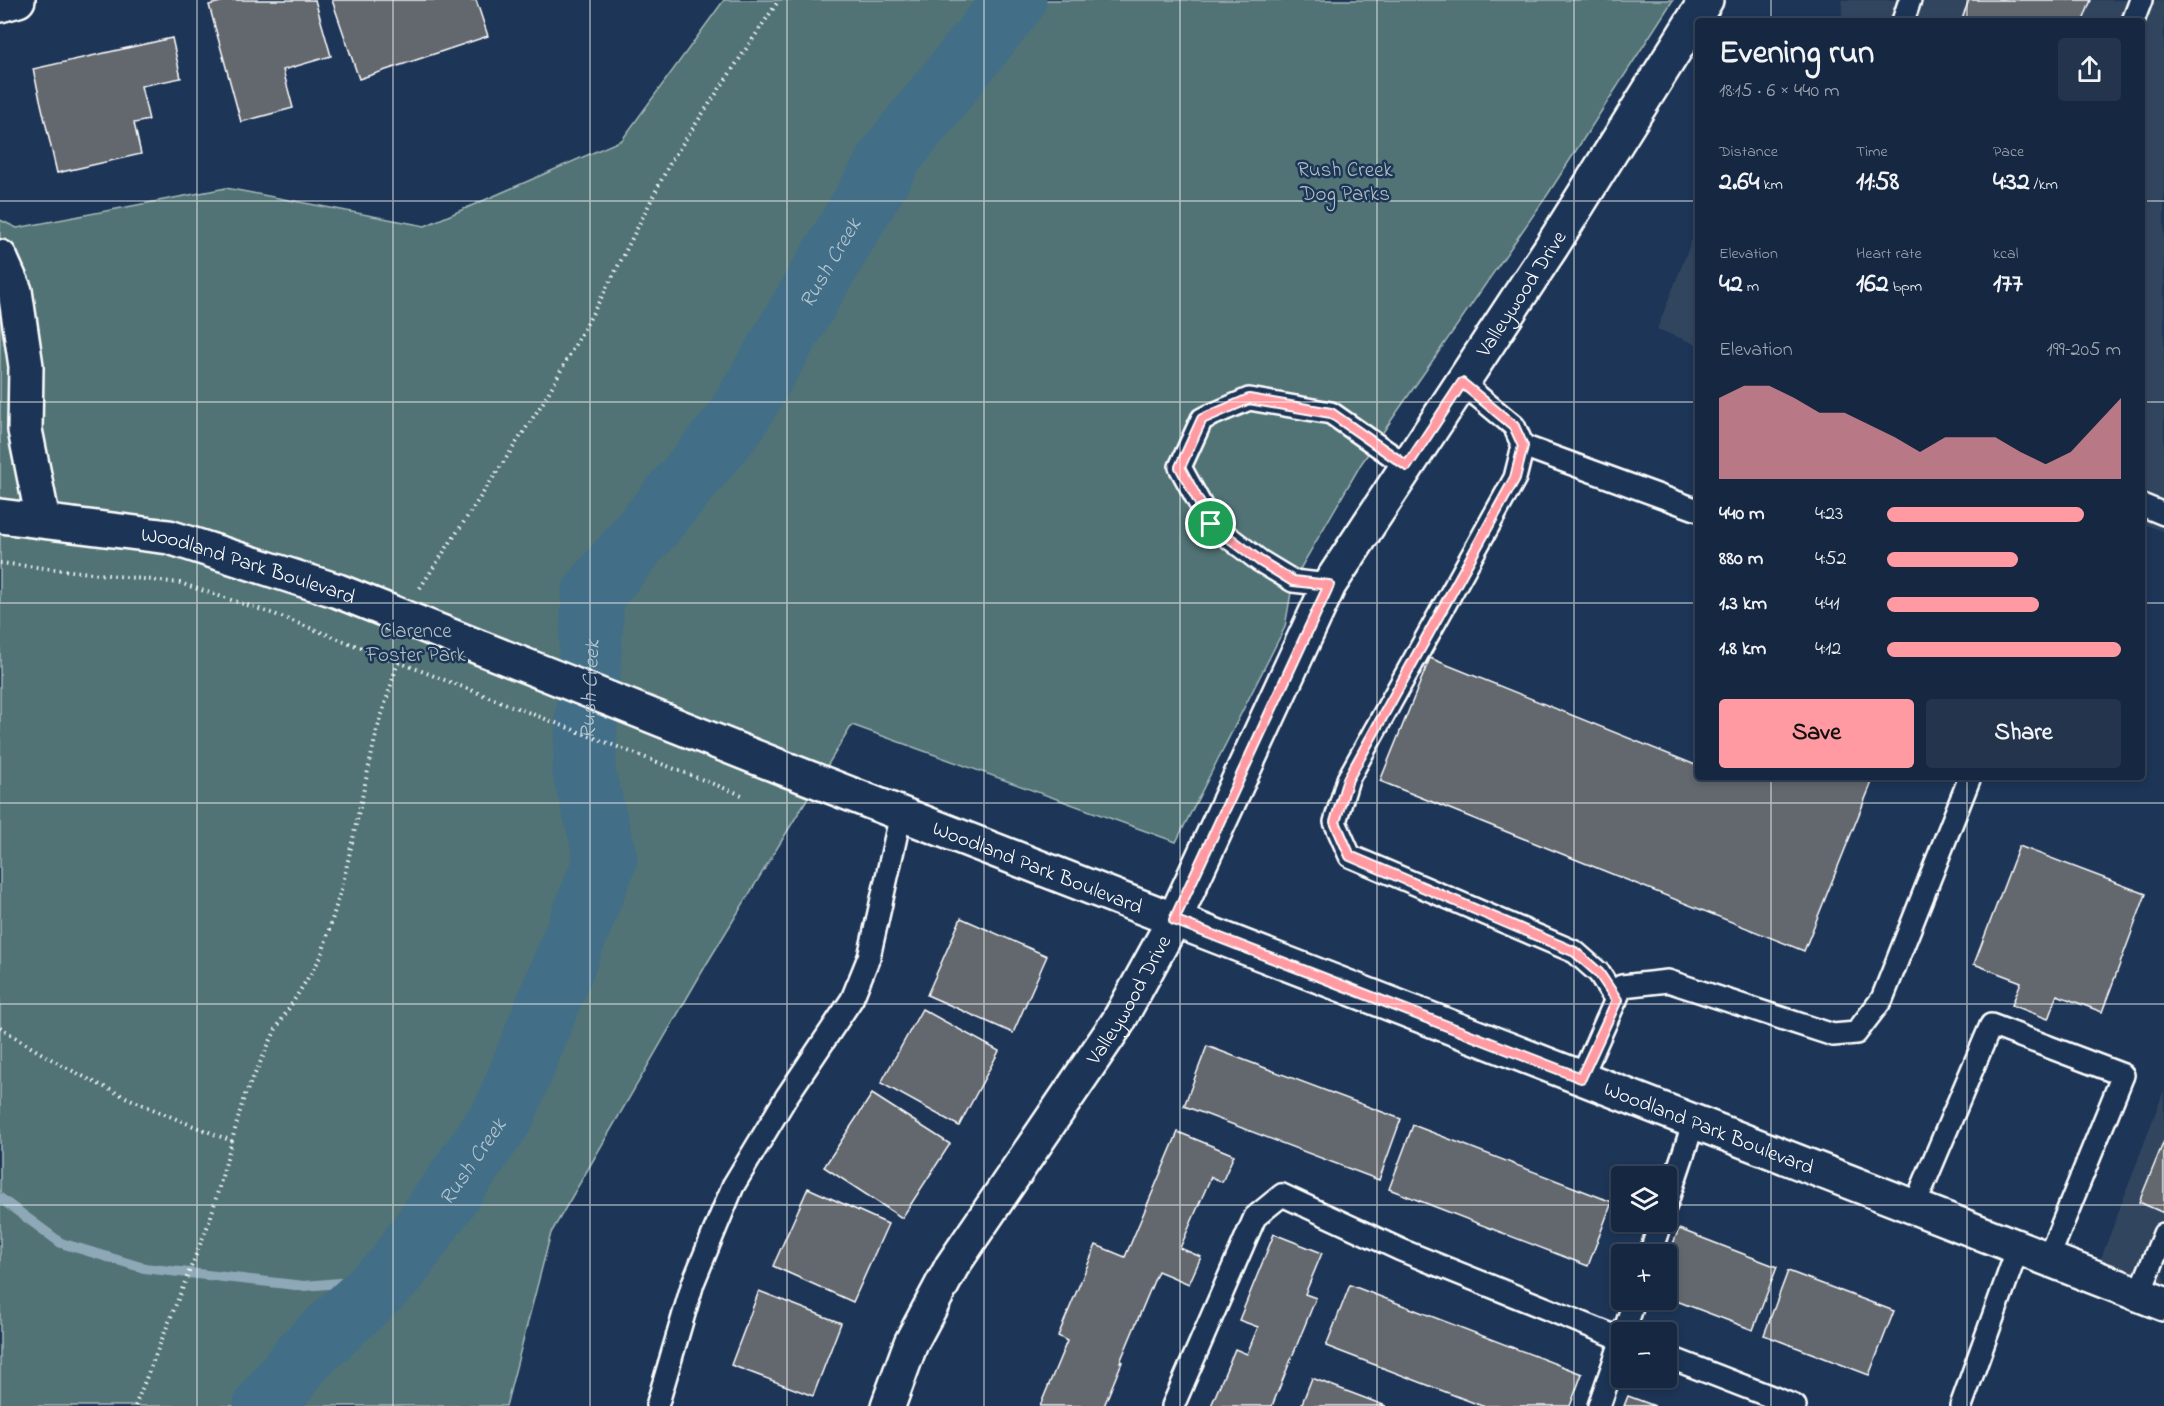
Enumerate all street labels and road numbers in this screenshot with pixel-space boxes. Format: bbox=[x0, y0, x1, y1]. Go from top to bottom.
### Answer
street label: Valleywood Drive bbox=[1469, 225, 1575, 364]
street label: Woodland Park Boulevard bbox=[139, 521, 360, 613]
street label: Woodland Park Boulevard bbox=[928, 814, 1147, 923]
street label: Valleywood Drive bbox=[1080, 930, 1180, 1072]
street label: Woodland Park Boulevard bbox=[1599, 1075, 1818, 1184]

